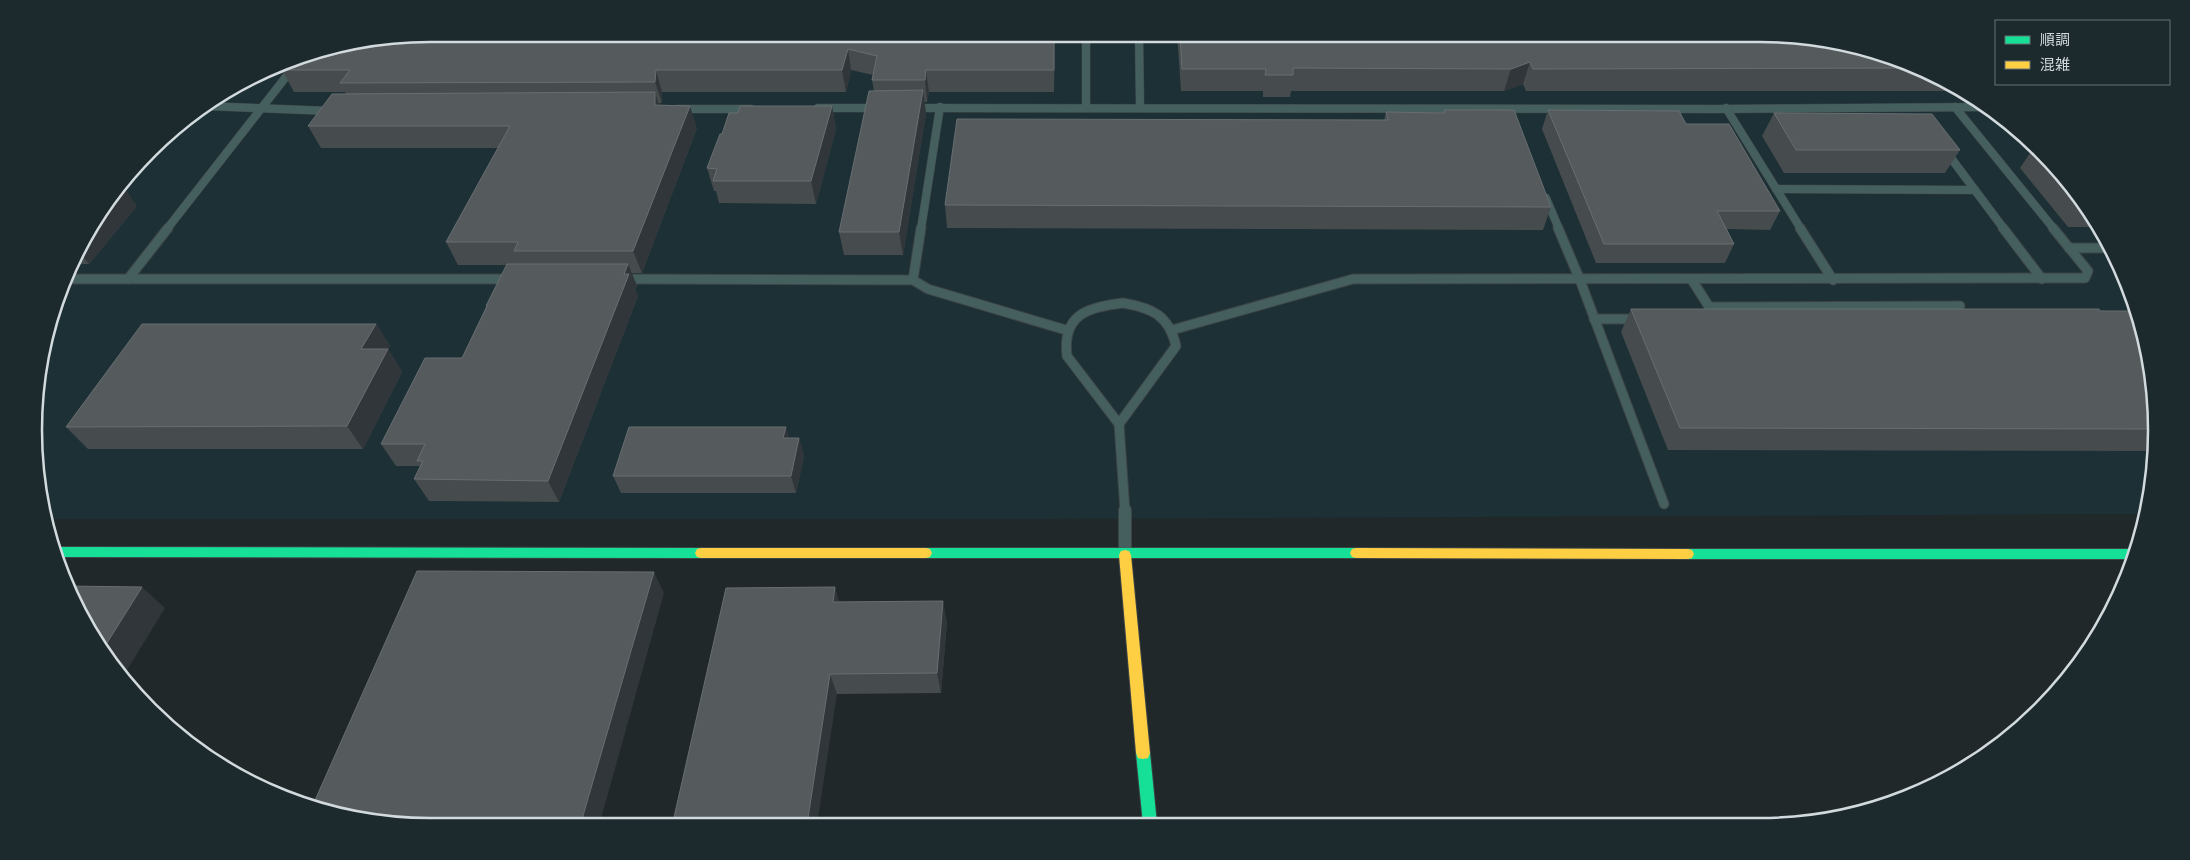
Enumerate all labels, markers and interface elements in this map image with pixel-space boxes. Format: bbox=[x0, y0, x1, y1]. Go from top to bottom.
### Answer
legend bbox=[1995, 20, 2170, 85]
text: 順調 bbox=[2040, 33, 2070, 48]
text: 混雑 bbox=[2040, 57, 2070, 73]

